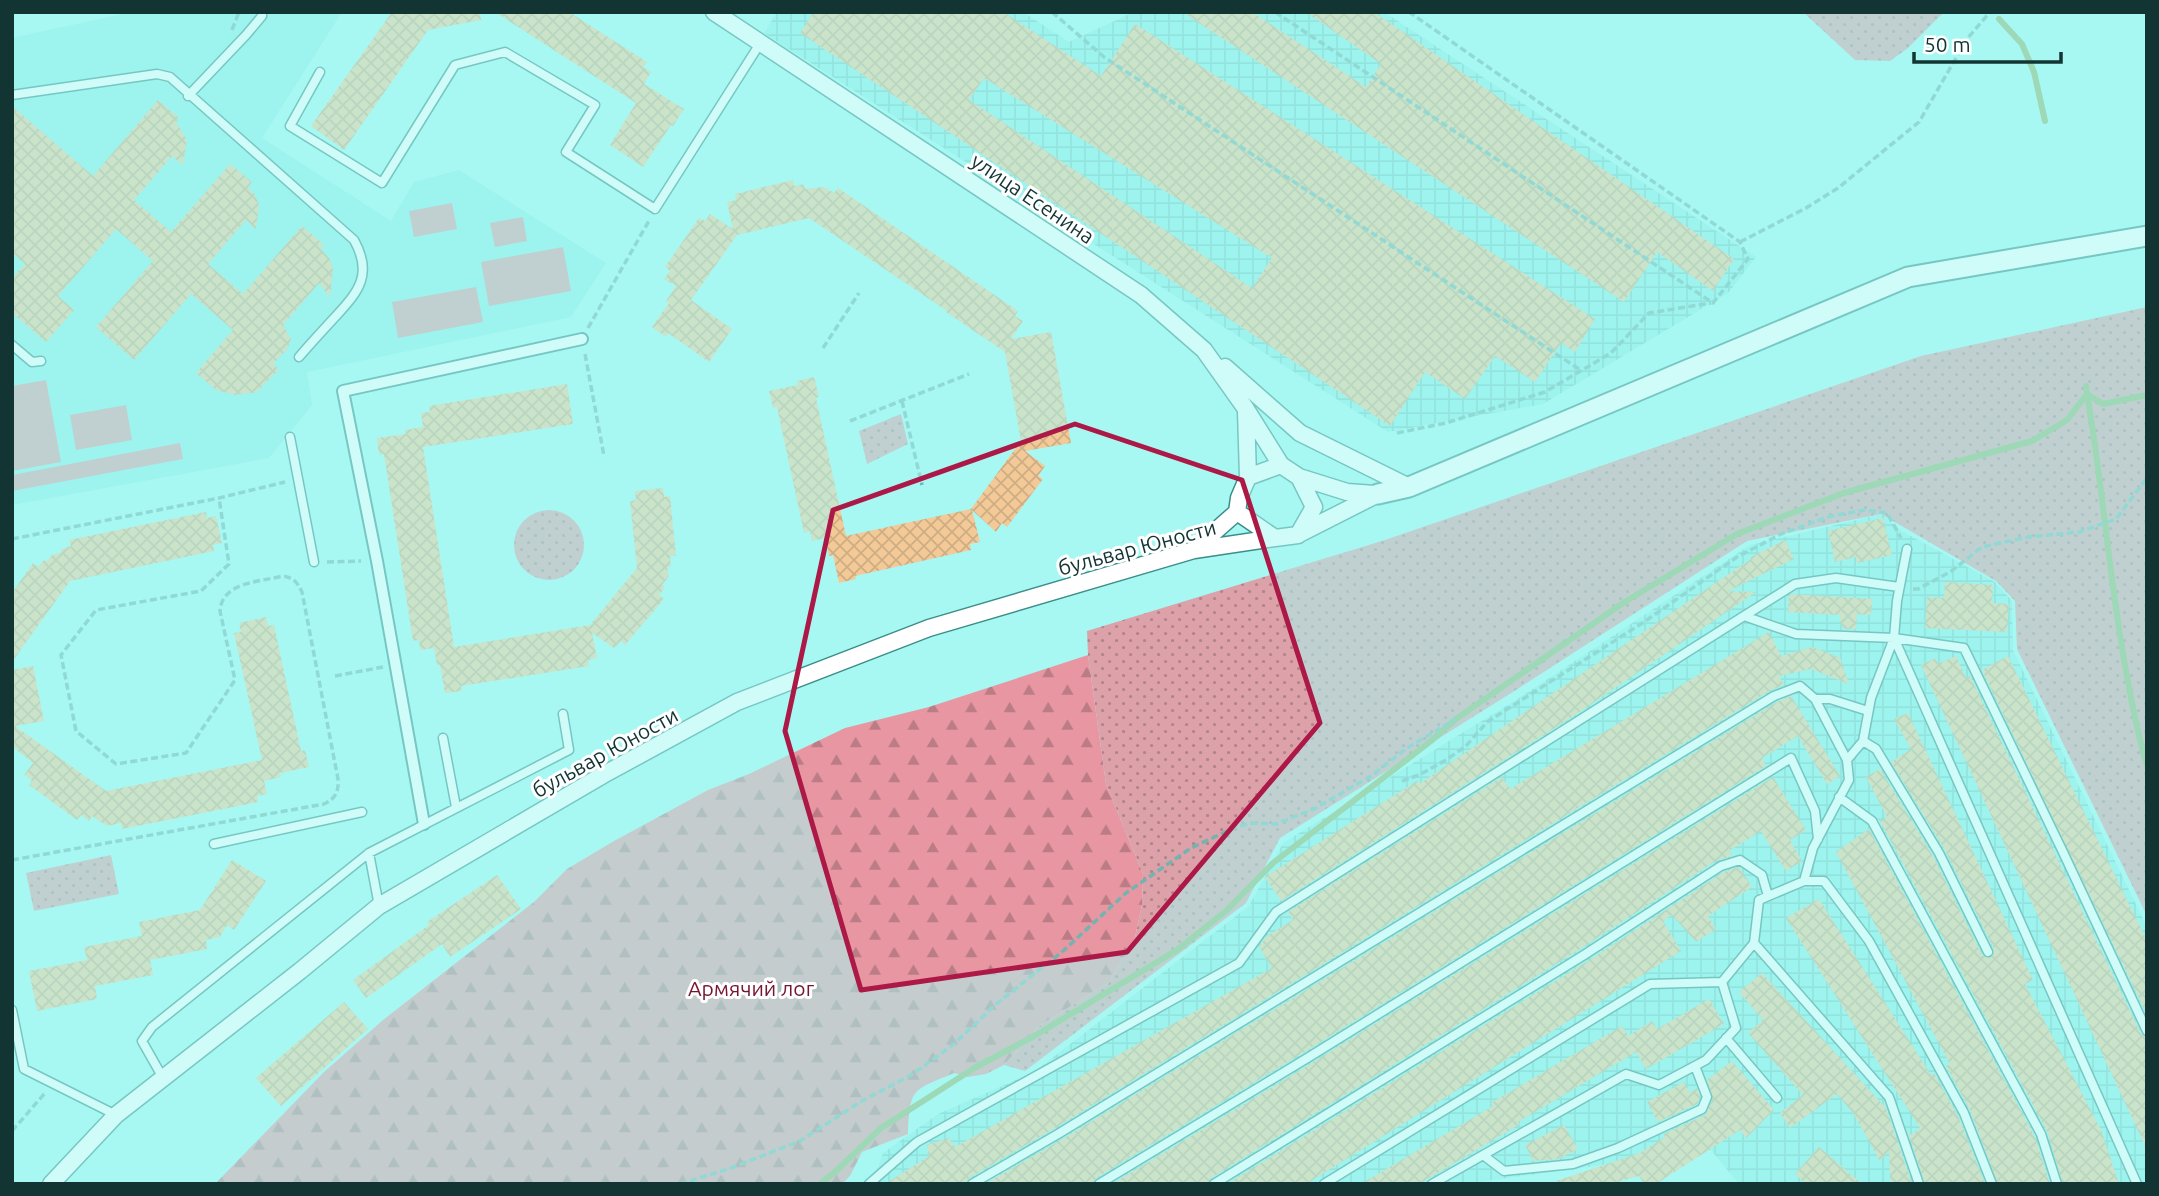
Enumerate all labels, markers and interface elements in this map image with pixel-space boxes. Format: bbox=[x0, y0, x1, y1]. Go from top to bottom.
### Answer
scale bar bbox=[1914, 21, 2061, 65]
text: 50 m bbox=[1924, 32, 1971, 56]
street label: улица Есенина bbox=[967, 148, 1099, 248]
street label: бульвар Юности bbox=[1055, 514, 1219, 580]
street label: бульвар Юности bbox=[528, 702, 682, 802]
park label: Армячий лог bbox=[688, 976, 815, 1000]

